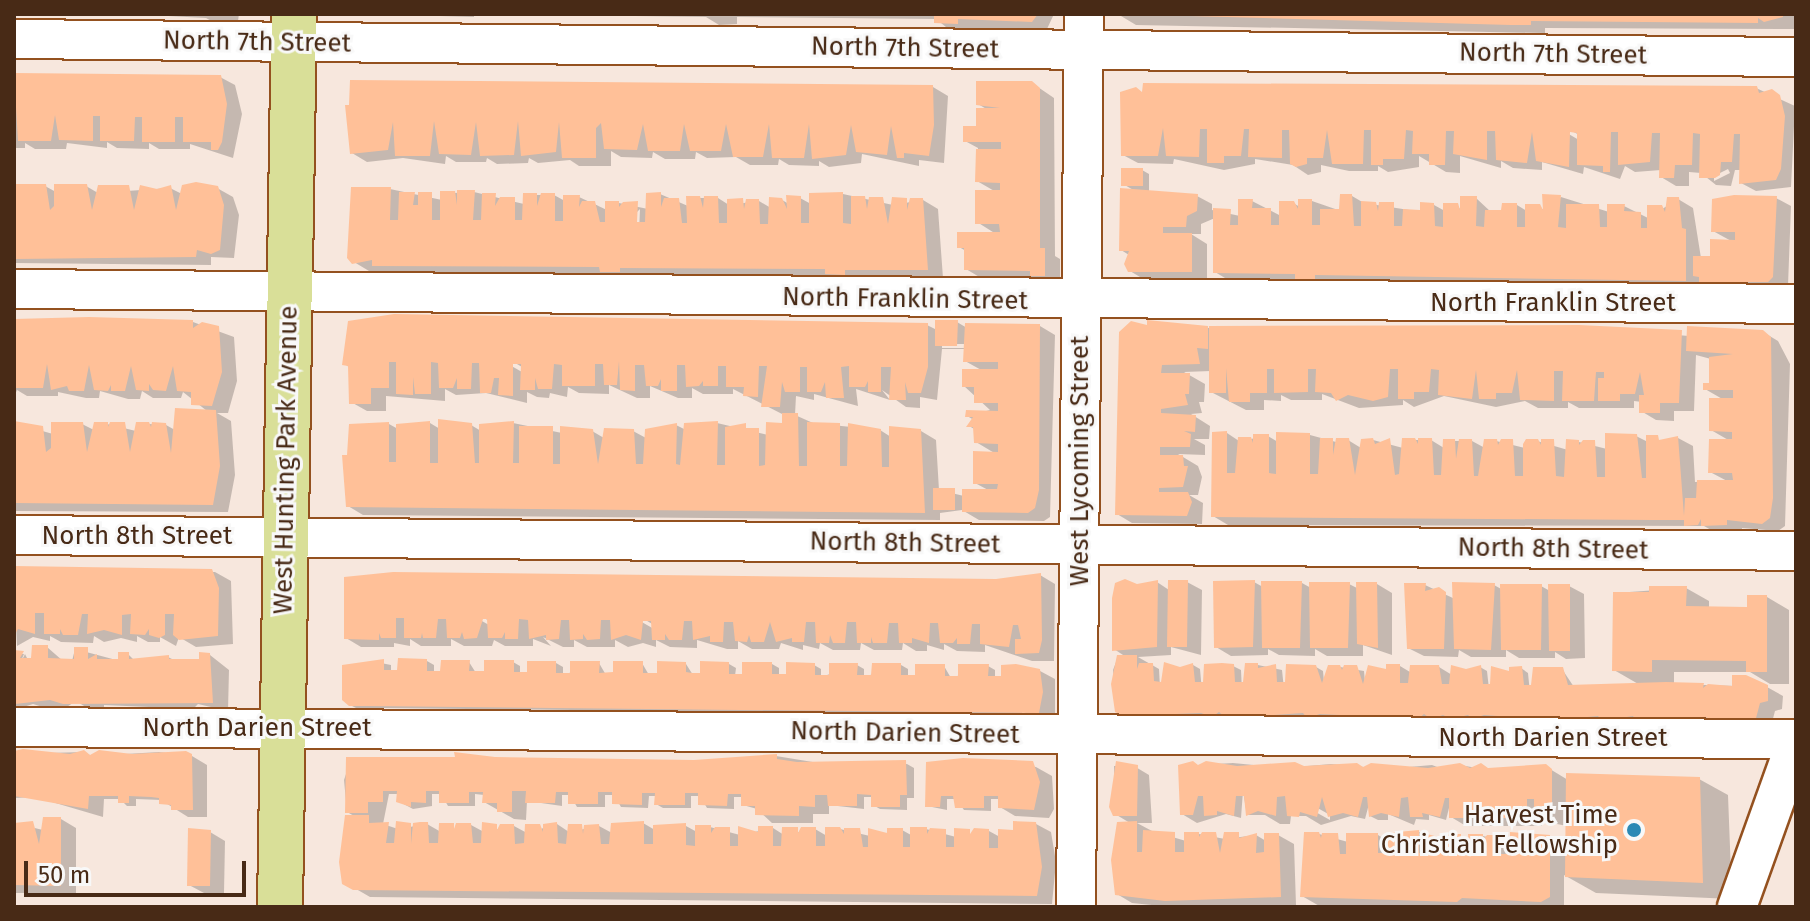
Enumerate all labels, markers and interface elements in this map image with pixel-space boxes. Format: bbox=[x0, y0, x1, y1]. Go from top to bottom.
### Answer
street label: North 7th Street bbox=[163, 25, 351, 59]
street label: North 7th Street bbox=[811, 31, 999, 65]
street label: North 7th Street bbox=[1459, 37, 1647, 71]
street label: North Franklin Street bbox=[782, 281, 1028, 317]
street label: North Franklin Street bbox=[1430, 287, 1676, 319]
street label: West Hunting Park Avenue bbox=[268, 305, 304, 615]
street label: West Lycoming Street bbox=[1064, 336, 1096, 586]
street label: North 8th Street bbox=[42, 520, 232, 552]
street label: North 8th Street bbox=[809, 526, 1001, 560]
street label: North 8th Street bbox=[1457, 532, 1649, 566]
street label: North Darien Street bbox=[142, 712, 372, 744]
street label: North Darien Street bbox=[790, 715, 1020, 751]
street label: North Darien Street bbox=[1438, 722, 1668, 754]
place label: Harvest Time Christian Fellowship bbox=[1381, 799, 1618, 860]
marker: Harvest Time Christian Fellowship bbox=[1625, 821, 1643, 839]
scale bar bbox=[28, 845, 250, 895]
text: 50 m bbox=[38, 861, 90, 889]

